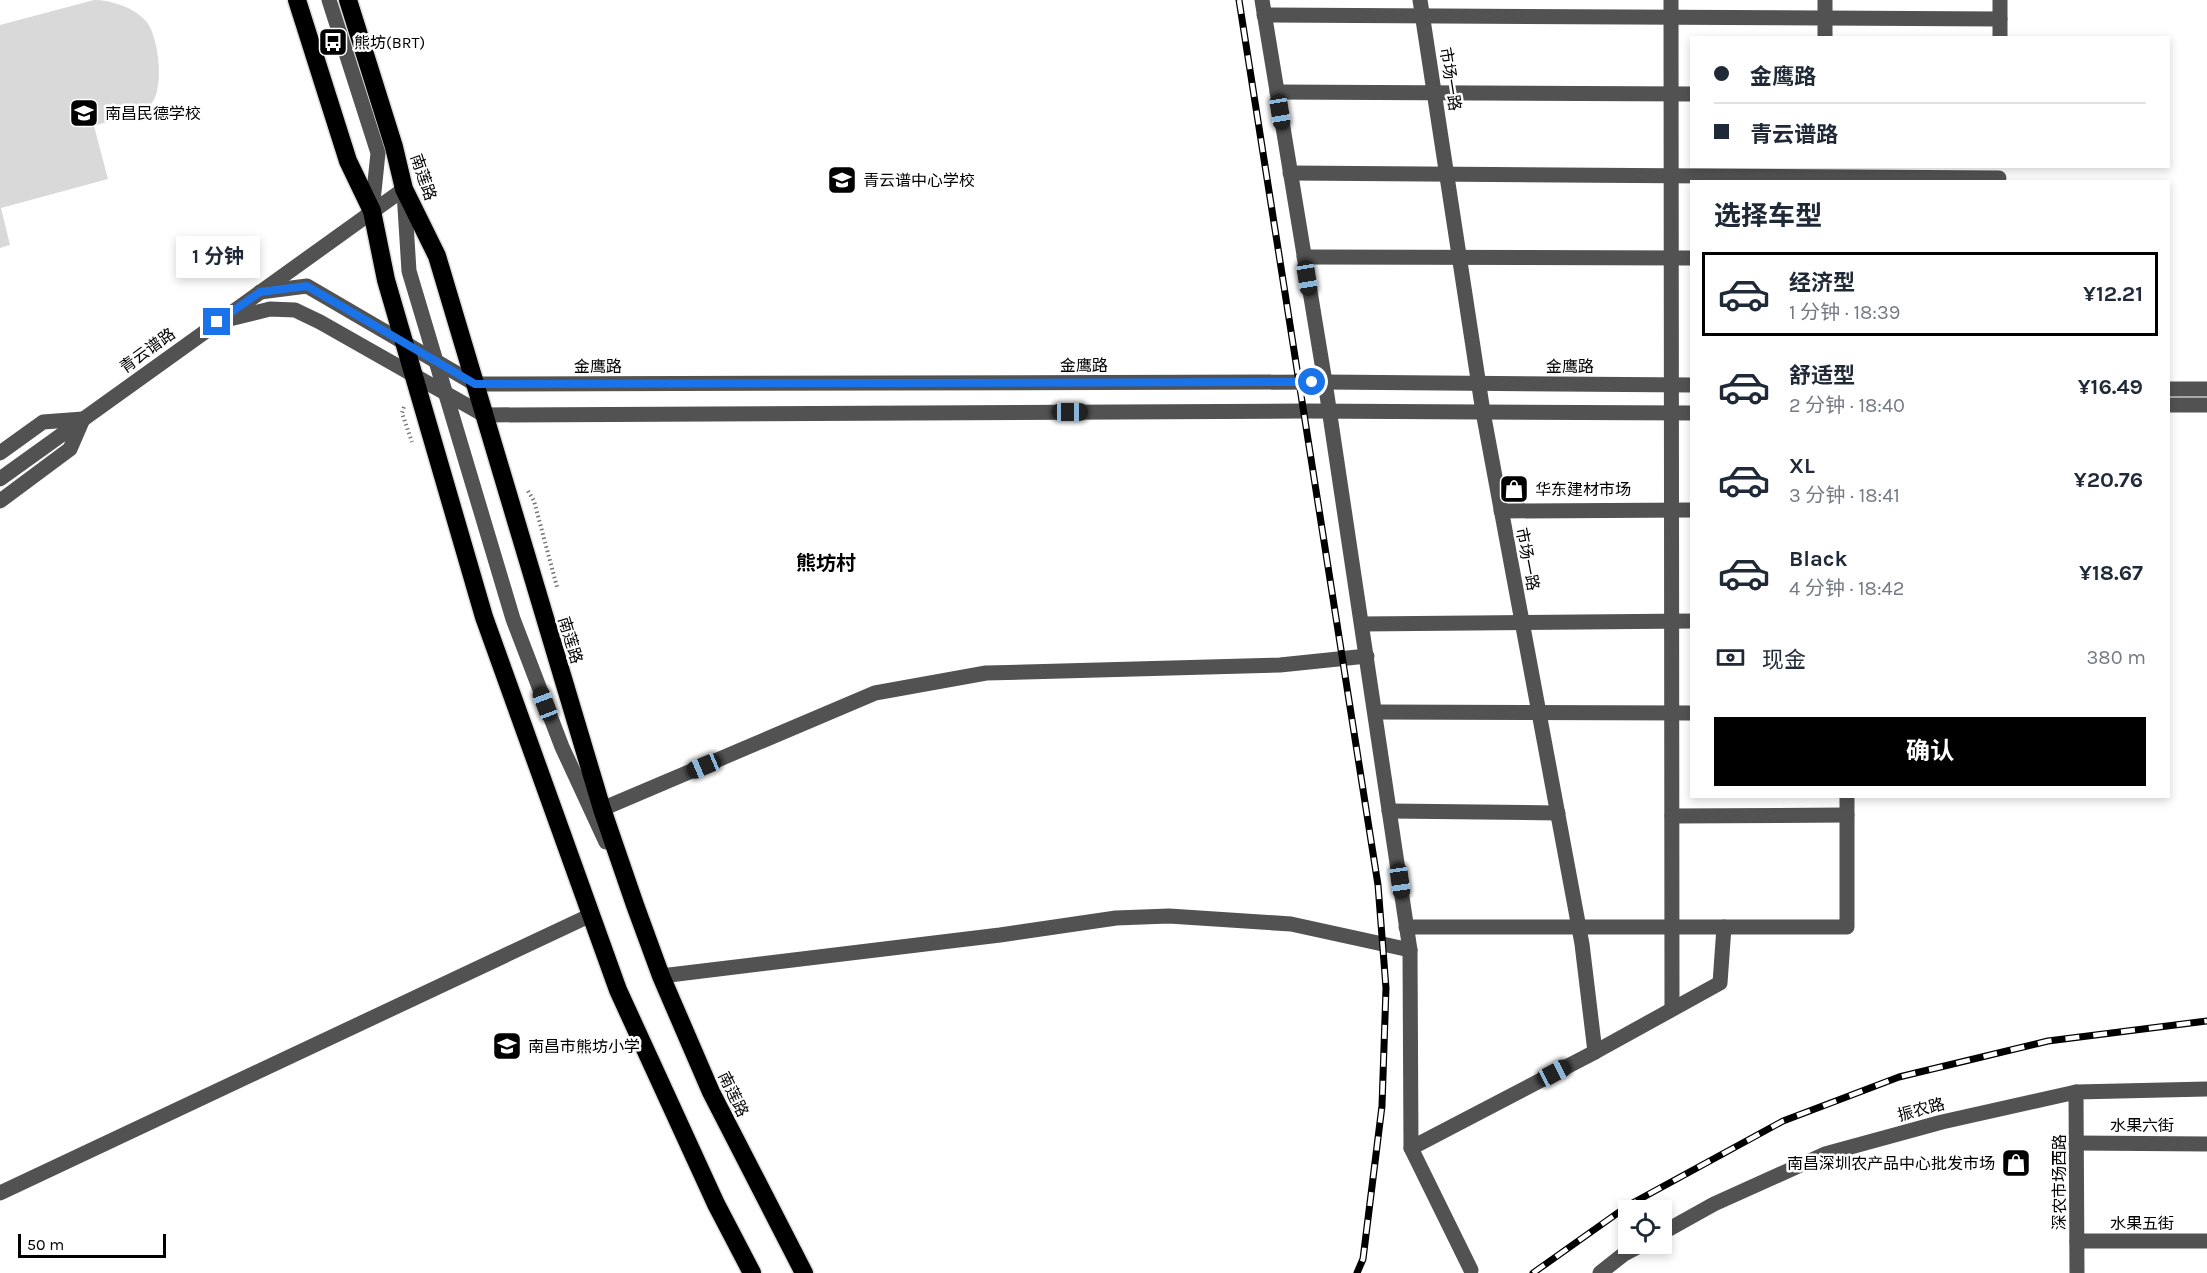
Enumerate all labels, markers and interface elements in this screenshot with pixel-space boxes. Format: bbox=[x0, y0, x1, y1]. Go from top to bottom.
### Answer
bus stop icon: 熊坊(BRT) bbox=[317, 26, 349, 58]
place label: 熊坊(BRT) bbox=[354, 33, 425, 52]
street label: 市场一路 bbox=[1436, 46, 1465, 112]
text: 金鹰路 bbox=[1750, 64, 1816, 90]
car bbox=[1268, 93, 1292, 131]
school or university icon: 南昌民德学校 bbox=[68, 97, 100, 129]
place label: 南昌民德学校 bbox=[105, 104, 201, 123]
text: 青云谱路 bbox=[1750, 122, 1838, 148]
street label: 南莲路 bbox=[407, 151, 440, 203]
school or university icon: 青云谱中心学校 bbox=[826, 164, 858, 196]
place label: 青云谱中心学校 bbox=[863, 171, 975, 190]
text: 选择车型 bbox=[1714, 200, 1822, 232]
callout: 1 分钟 bbox=[175, 235, 259, 277]
text: 1 分钟 bbox=[192, 245, 244, 268]
car bbox=[1295, 259, 1319, 297]
icon: car bbox=[1717, 267, 1771, 321]
text: 经济型 bbox=[1789, 270, 1855, 296]
text: ¥12.21 bbox=[2083, 281, 2143, 307]
text: 1 分钟 · 18:39 bbox=[1789, 301, 1900, 324]
route end bbox=[203, 308, 230, 335]
street label: 青云谱路 bbox=[116, 324, 179, 377]
street label: 金鹰路 bbox=[1060, 356, 1108, 375]
street label: 金鹰路 bbox=[574, 357, 622, 376]
street label: 金鹰路 bbox=[1546, 357, 1594, 376]
icon: car bbox=[1717, 360, 1771, 414]
text: 舒适型 bbox=[1789, 363, 1855, 389]
route start bbox=[1298, 368, 1325, 395]
text: ¥16.49 bbox=[2078, 374, 2143, 400]
text: 2 分钟 · 18:40 bbox=[1789, 394, 1905, 417]
car bbox=[1052, 403, 1088, 421]
icon: car bbox=[1717, 453, 1771, 507]
text: XL bbox=[1789, 453, 1815, 479]
text: ¥20.76 bbox=[2074, 467, 2143, 493]
shop icon: 华东建材市场 bbox=[1498, 473, 1530, 505]
place label: 华东建材市场 bbox=[1535, 480, 1631, 499]
text: 3 分钟 · 18:41 bbox=[1789, 484, 1900, 507]
street label: 市场一路 bbox=[1512, 526, 1543, 592]
icon: car bbox=[1717, 546, 1771, 600]
text: Black bbox=[1789, 546, 1848, 572]
district label: 熊坊村 bbox=[796, 552, 856, 575]
text: ¥18.67 bbox=[2079, 560, 2143, 586]
text: 4 分钟 · 18:42 bbox=[1789, 577, 1904, 600]
street label: 南莲路 bbox=[554, 614, 587, 666]
icon: cash bbox=[1714, 641, 1747, 674]
text: 380 m bbox=[2087, 646, 2146, 669]
text: 现金 bbox=[1762, 647, 1806, 673]
car bbox=[530, 684, 560, 724]
button: 确认 bbox=[1714, 717, 2146, 786]
car bbox=[684, 751, 724, 781]
car bbox=[1389, 862, 1411, 900]
school or university icon: 南昌市熊坊小学 bbox=[491, 1030, 523, 1062]
place label: 南昌市熊坊小学 bbox=[528, 1037, 640, 1056]
car bbox=[1534, 1057, 1574, 1089]
street label: 南莲路 bbox=[714, 1068, 753, 1120]
street label: 振农路 bbox=[1895, 1094, 1947, 1125]
street label: 水果六街 bbox=[2110, 1116, 2174, 1135]
street label: 深农市场西路 bbox=[2050, 1134, 2069, 1230]
shop icon: 南昌深圳农产品中心批发市场 bbox=[2000, 1147, 2032, 1179]
place label: 南昌深圳农产品中心批发市场 bbox=[1787, 1154, 1995, 1173]
map controls bbox=[1618, 1200, 1672, 1254]
button: locate bbox=[1618, 1200, 1672, 1254]
street label: 水果五街 bbox=[2110, 1214, 2174, 1233]
scale bar bbox=[18, 1231, 166, 1258]
text: 50 m bbox=[27, 1235, 64, 1254]

